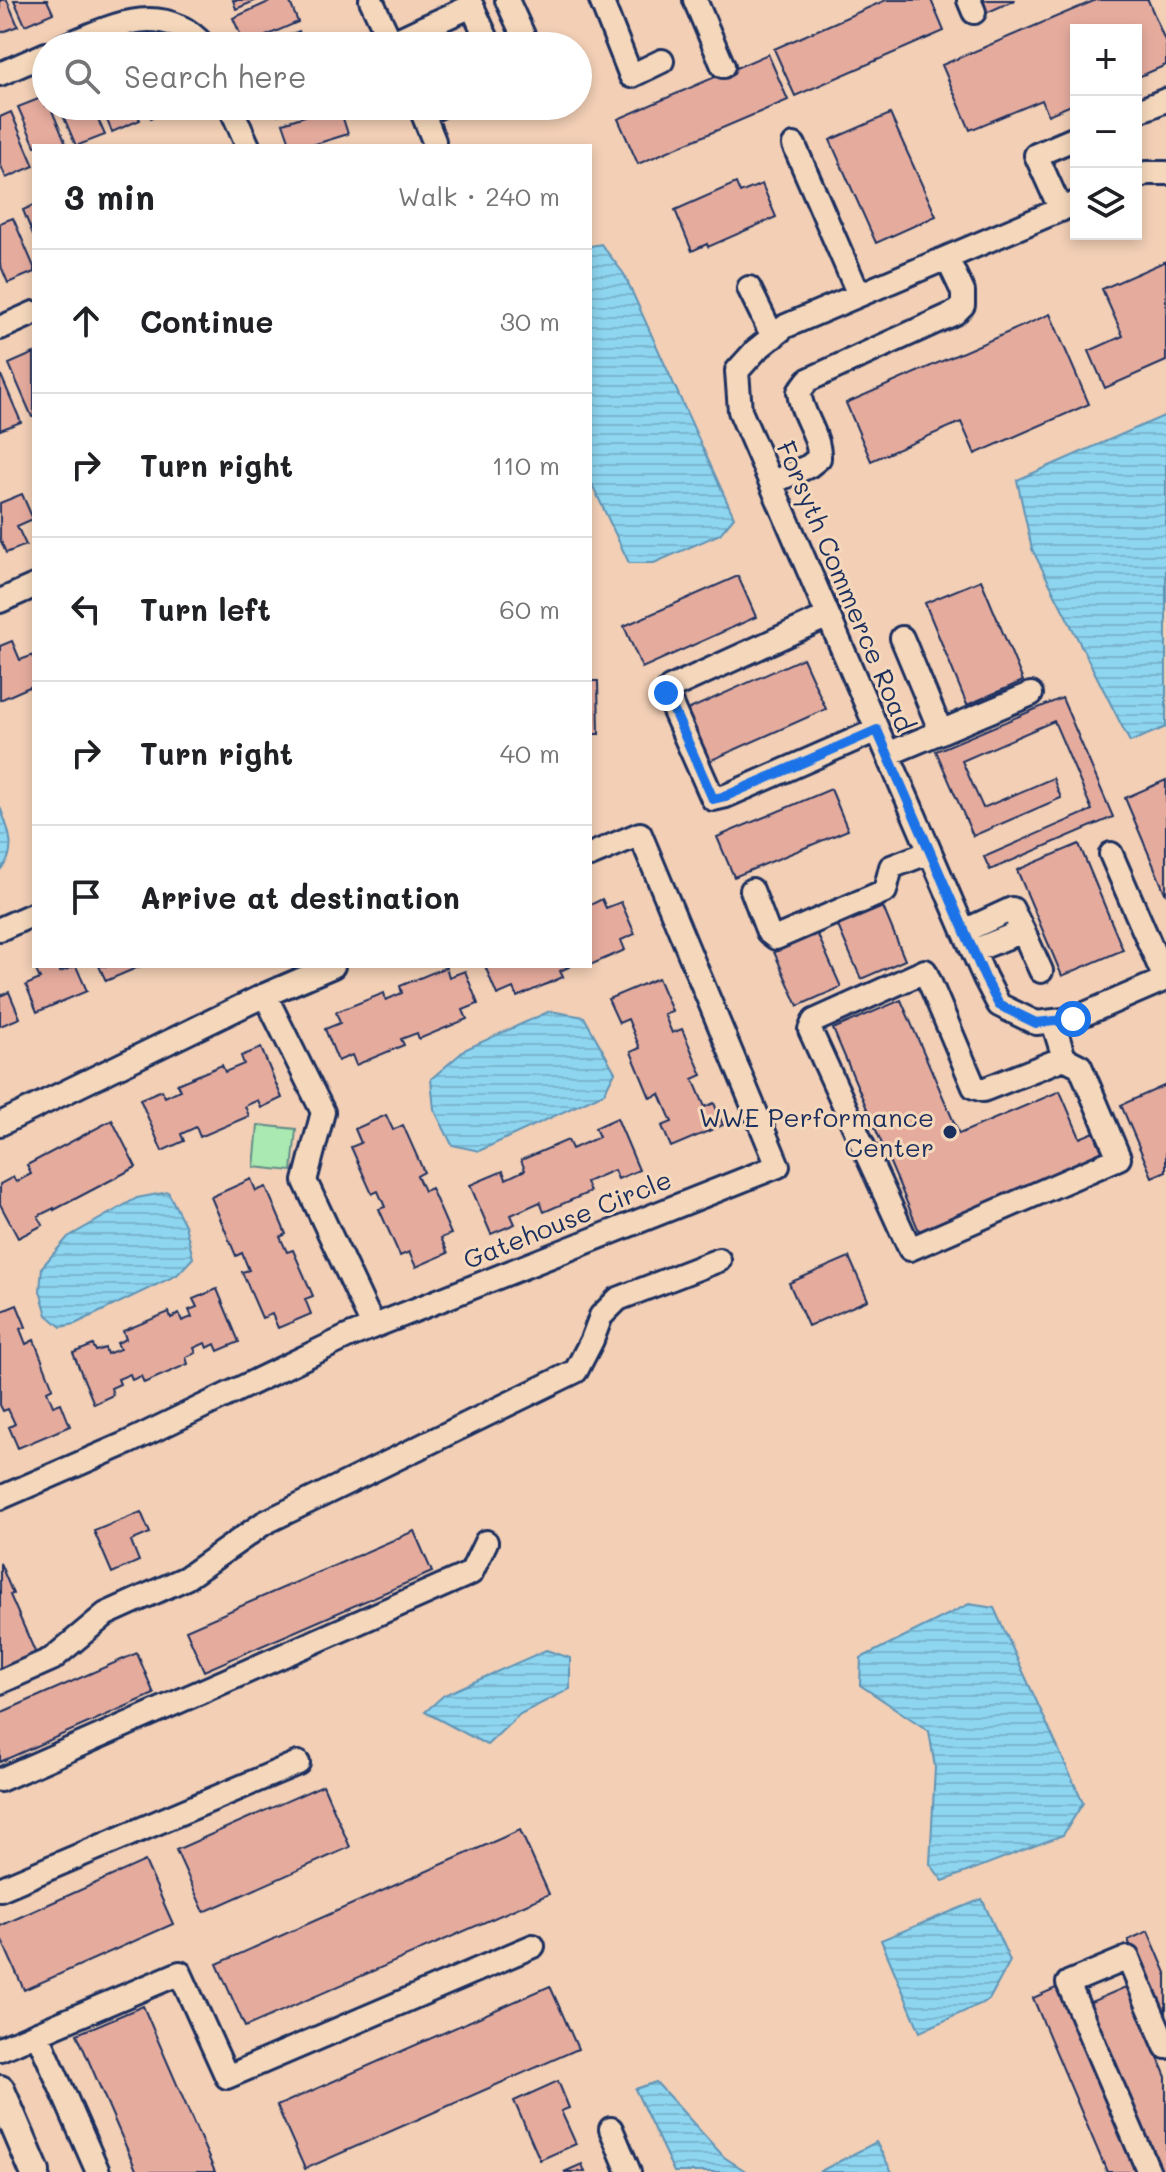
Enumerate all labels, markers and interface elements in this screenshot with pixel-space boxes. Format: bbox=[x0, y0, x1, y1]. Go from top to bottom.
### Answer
map controls bbox=[1070, 24, 1142, 240]
button: + bbox=[1070, 24, 1142, 96]
search box bbox=[32, 32, 592, 120]
icon: search bbox=[60, 54, 104, 98]
text: Search here bbox=[124, 56, 307, 96]
button: − bbox=[1070, 96, 1142, 168]
button: layers bbox=[1070, 168, 1142, 240]
text: 3 min bbox=[64, 174, 155, 219]
text: Walk · 240 m bbox=[398, 179, 560, 213]
icon: ahead bbox=[64, 299, 108, 343]
text: Continue bbox=[140, 301, 273, 341]
text: 30 m bbox=[500, 304, 560, 338]
street label: Forsyth Commerce Road bbox=[769, 435, 923, 737]
icon: right bbox=[64, 443, 108, 487]
text: Turn right bbox=[140, 445, 293, 485]
text: 110 m bbox=[492, 448, 560, 482]
icon: left bbox=[64, 587, 108, 631]
text: Turn left bbox=[140, 589, 271, 629]
text: 60 m bbox=[499, 592, 560, 626]
route end bbox=[648, 675, 684, 711]
icon: right bbox=[64, 731, 108, 775]
text: Turn right bbox=[140, 733, 293, 773]
text: 40 m bbox=[500, 736, 560, 770]
icon: arrive bbox=[64, 875, 108, 919]
text: Arrive at destination bbox=[140, 877, 460, 917]
route start bbox=[1055, 1001, 1091, 1037]
place label: WWE Performance Center bbox=[699, 1100, 934, 1164]
marker: WWE Performance Center bbox=[941, 1123, 959, 1141]
street label: Gatehouse Circle bbox=[458, 1162, 676, 1276]

